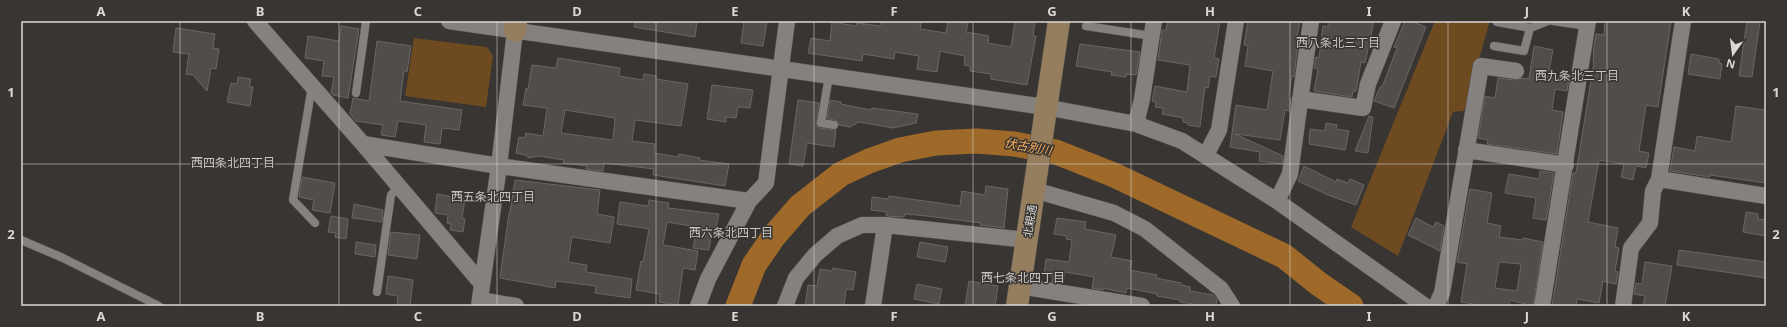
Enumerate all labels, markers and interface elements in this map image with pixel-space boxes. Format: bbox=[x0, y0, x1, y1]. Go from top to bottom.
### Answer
text: A bbox=[97, 2, 106, 20]
text: B bbox=[256, 2, 264, 20]
text: C bbox=[414, 2, 422, 20]
text: D bbox=[572, 2, 582, 20]
text: E bbox=[731, 2, 739, 20]
text: F bbox=[890, 2, 898, 20]
text: G bbox=[1047, 2, 1057, 20]
text: H bbox=[1205, 2, 1215, 20]
text: I bbox=[1366, 2, 1372, 20]
text: J bbox=[1524, 2, 1529, 20]
text: K bbox=[1682, 2, 1691, 20]
district label: 西八条北三丁目 bbox=[1296, 34, 1380, 51]
north arrow bbox=[1713, 34, 1753, 74]
text: N bbox=[1724, 56, 1737, 73]
district label: 西九条北三丁目 bbox=[1535, 67, 1619, 84]
text: 1 bbox=[7, 83, 15, 101]
text: 1 bbox=[1772, 83, 1780, 101]
water label: 伏古別川 bbox=[1003, 134, 1055, 159]
district label: 西四条北四丁目 bbox=[191, 154, 275, 171]
district label: 西五条北四丁目 bbox=[451, 188, 535, 205]
street label: 北親通 bbox=[1020, 203, 1039, 238]
district label: 西六条北四丁目 bbox=[689, 224, 773, 241]
text: 2 bbox=[7, 225, 15, 243]
text: 2 bbox=[1772, 225, 1780, 243]
district label: 西七条北四丁目 bbox=[981, 269, 1065, 286]
text: A bbox=[97, 307, 106, 325]
text: B bbox=[256, 307, 264, 325]
text: C bbox=[414, 307, 422, 325]
text: D bbox=[572, 307, 582, 325]
text: E bbox=[731, 307, 739, 325]
text: F bbox=[890, 307, 898, 325]
text: G bbox=[1047, 307, 1057, 325]
text: H bbox=[1205, 307, 1215, 325]
text: I bbox=[1366, 307, 1372, 325]
text: J bbox=[1524, 307, 1529, 325]
text: K bbox=[1682, 307, 1691, 325]

